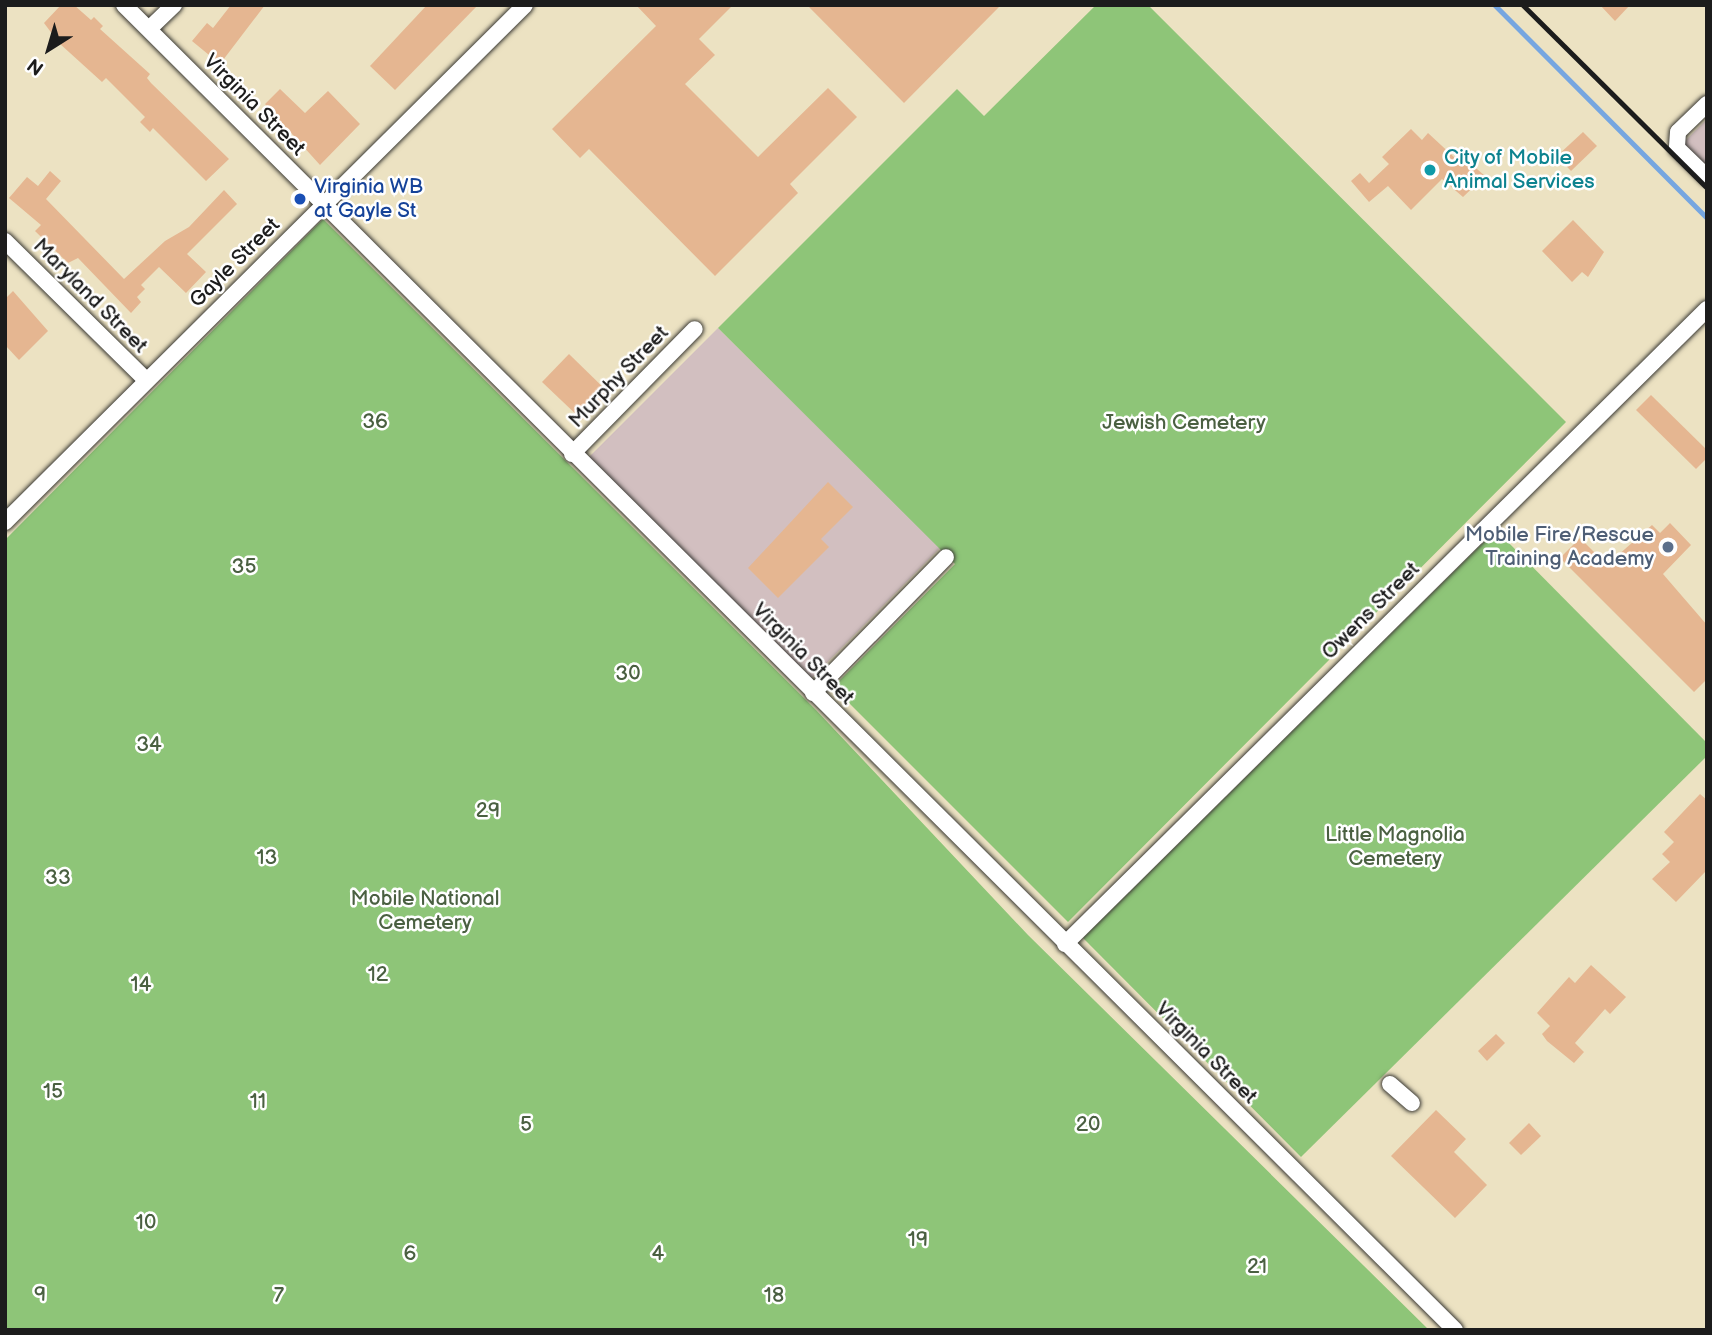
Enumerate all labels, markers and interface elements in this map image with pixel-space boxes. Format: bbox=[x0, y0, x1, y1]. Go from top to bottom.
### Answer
north arrow bbox=[14, 14, 84, 84]
street label: Virginia Street bbox=[198, 49, 310, 161]
text: N bbox=[23, 53, 49, 80]
place label: City of Mobile Animal Services bbox=[1444, 145, 1595, 195]
marker: City of Mobile Animal Services bbox=[1422, 162, 1438, 178]
place label: Virginia WB at Gayle St bbox=[314, 174, 424, 224]
marker: Virginia WB at Gayle St bbox=[292, 191, 308, 207]
street label: Gayle Street bbox=[185, 213, 285, 313]
street label: Maryland Street bbox=[27, 233, 153, 359]
street label: Murphy Street bbox=[563, 320, 675, 434]
park label: 36 bbox=[362, 409, 388, 435]
park label: Jewish Cemetery bbox=[1102, 410, 1266, 436]
place label: Mobile Fire/Rescue Training Academy bbox=[1465, 522, 1654, 572]
marker: Mobile Fire/Rescue Training Academy bbox=[1660, 539, 1676, 555]
park label: 35 bbox=[232, 554, 256, 580]
street label: Owens Street bbox=[1317, 557, 1425, 665]
street label: Virginia Street bbox=[747, 598, 859, 710]
park label: 30 bbox=[615, 661, 641, 687]
park label: 34 bbox=[136, 732, 162, 758]
park label: 29 bbox=[476, 798, 500, 824]
park label: Little Magnolia Cemetery bbox=[1325, 822, 1465, 872]
park label: 13 bbox=[256, 845, 278, 871]
park label: 33 bbox=[45, 865, 71, 891]
park label: Mobile National Cemetery bbox=[351, 886, 499, 936]
park label: 12 bbox=[368, 962, 388, 988]
park label: 14 bbox=[131, 972, 151, 998]
street label: Virginia Street bbox=[1150, 997, 1262, 1109]
park label: 15 bbox=[43, 1079, 63, 1105]
park label: 11 bbox=[250, 1089, 266, 1115]
park label: 5 bbox=[520, 1112, 532, 1138]
park label: 20 bbox=[1076, 1112, 1100, 1138]
park label: 10 bbox=[136, 1210, 156, 1236]
park label: 19 bbox=[908, 1227, 928, 1253]
park label: 6 bbox=[404, 1241, 416, 1267]
park label: 4 bbox=[652, 1241, 664, 1267]
park label: 21 bbox=[1247, 1254, 1267, 1280]
park label: 9 bbox=[34, 1282, 46, 1308]
park label: 7 bbox=[274, 1283, 284, 1309]
park label: 18 bbox=[764, 1283, 784, 1309]

